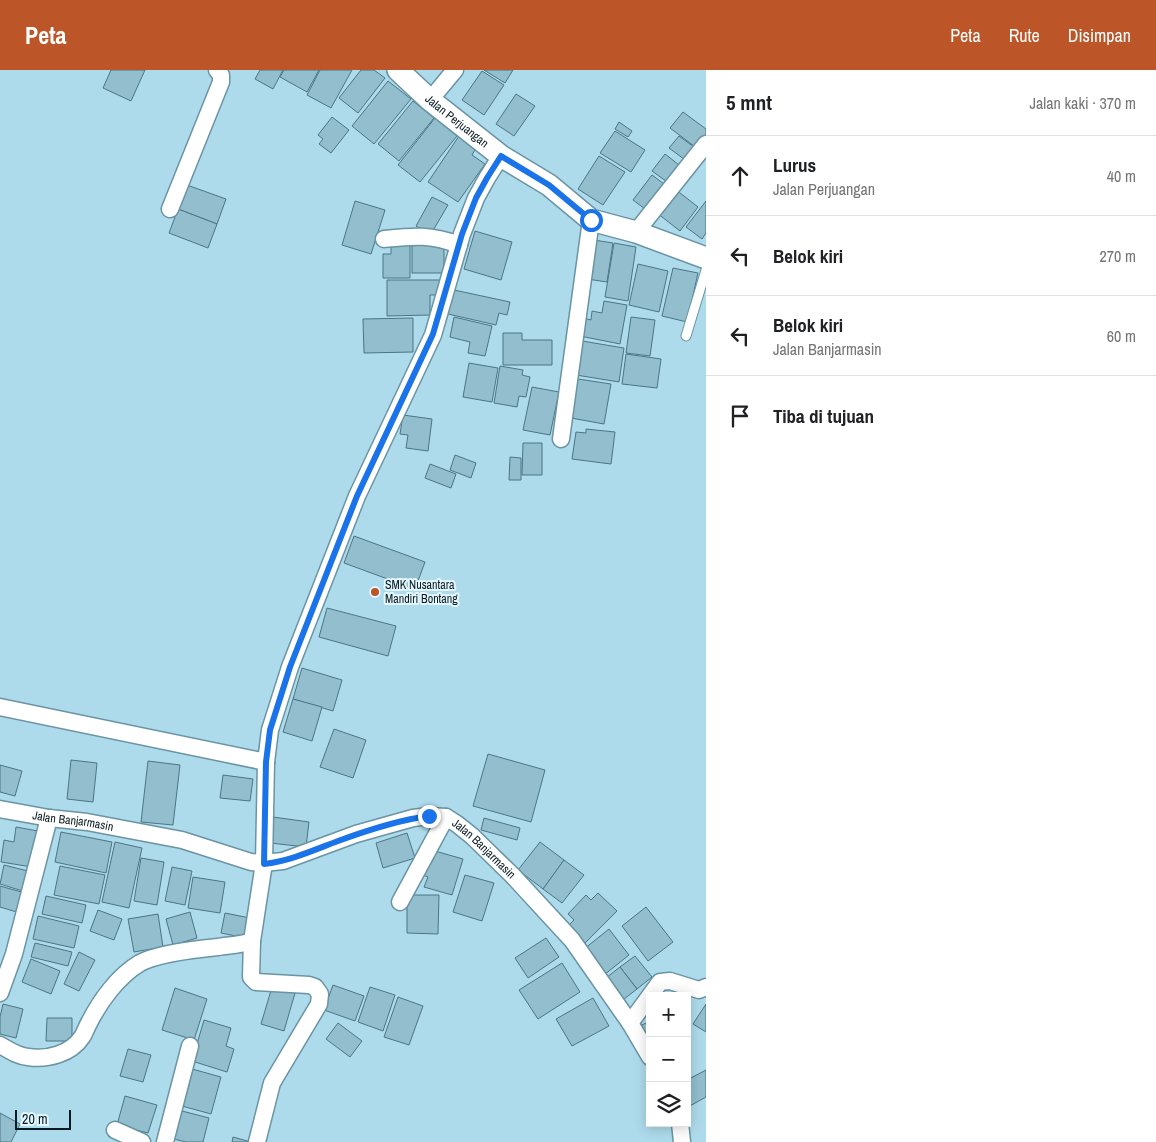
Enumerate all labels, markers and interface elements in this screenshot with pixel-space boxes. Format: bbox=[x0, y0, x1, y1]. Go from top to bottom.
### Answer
text: Peta bbox=[25, 19, 67, 51]
text: Peta bbox=[950, 23, 981, 48]
text: Rute bbox=[1009, 23, 1040, 48]
text: Disimpan bbox=[1068, 23, 1131, 48]
text: 5 mnt bbox=[726, 88, 772, 117]
street label: Jalan Perjuangan bbox=[421, 91, 492, 151]
text: Jalan kaki · 370 m bbox=[1030, 92, 1136, 114]
text: Lurus bbox=[773, 152, 816, 178]
icon: ahead bbox=[726, 162, 754, 190]
text: 40 m bbox=[1107, 165, 1136, 187]
text: Jalan Perjuangan bbox=[773, 178, 875, 200]
route start bbox=[580, 209, 603, 232]
icon: left bbox=[726, 242, 754, 270]
text: Belok kiri bbox=[773, 243, 843, 269]
text: 270 m bbox=[1100, 245, 1136, 267]
text: Belok kiri bbox=[773, 312, 843, 338]
icon: left bbox=[726, 322, 754, 350]
text: 60 m bbox=[1107, 325, 1136, 347]
text: Jalan Banjarmasin bbox=[773, 338, 882, 360]
icon: arrive bbox=[726, 402, 754, 430]
text: Tiba di tujuan bbox=[773, 403, 874, 429]
place label: SMK Nusantara Mandiri Bontang bbox=[385, 577, 458, 607]
marker: SMK Nusantara Mandiri Bontang bbox=[369, 586, 381, 598]
route end bbox=[418, 805, 441, 828]
street label: Jalan Banjarmasin bbox=[31, 807, 115, 835]
street label: Jalan Banjarmasin bbox=[449, 815, 519, 882]
map controls bbox=[646, 992, 691, 1127]
button: + bbox=[646, 992, 691, 1037]
button: − bbox=[646, 1037, 691, 1082]
button: layers bbox=[646, 1082, 691, 1127]
scale bar bbox=[15, 1107, 71, 1130]
text: 20 m bbox=[22, 1110, 48, 1128]

